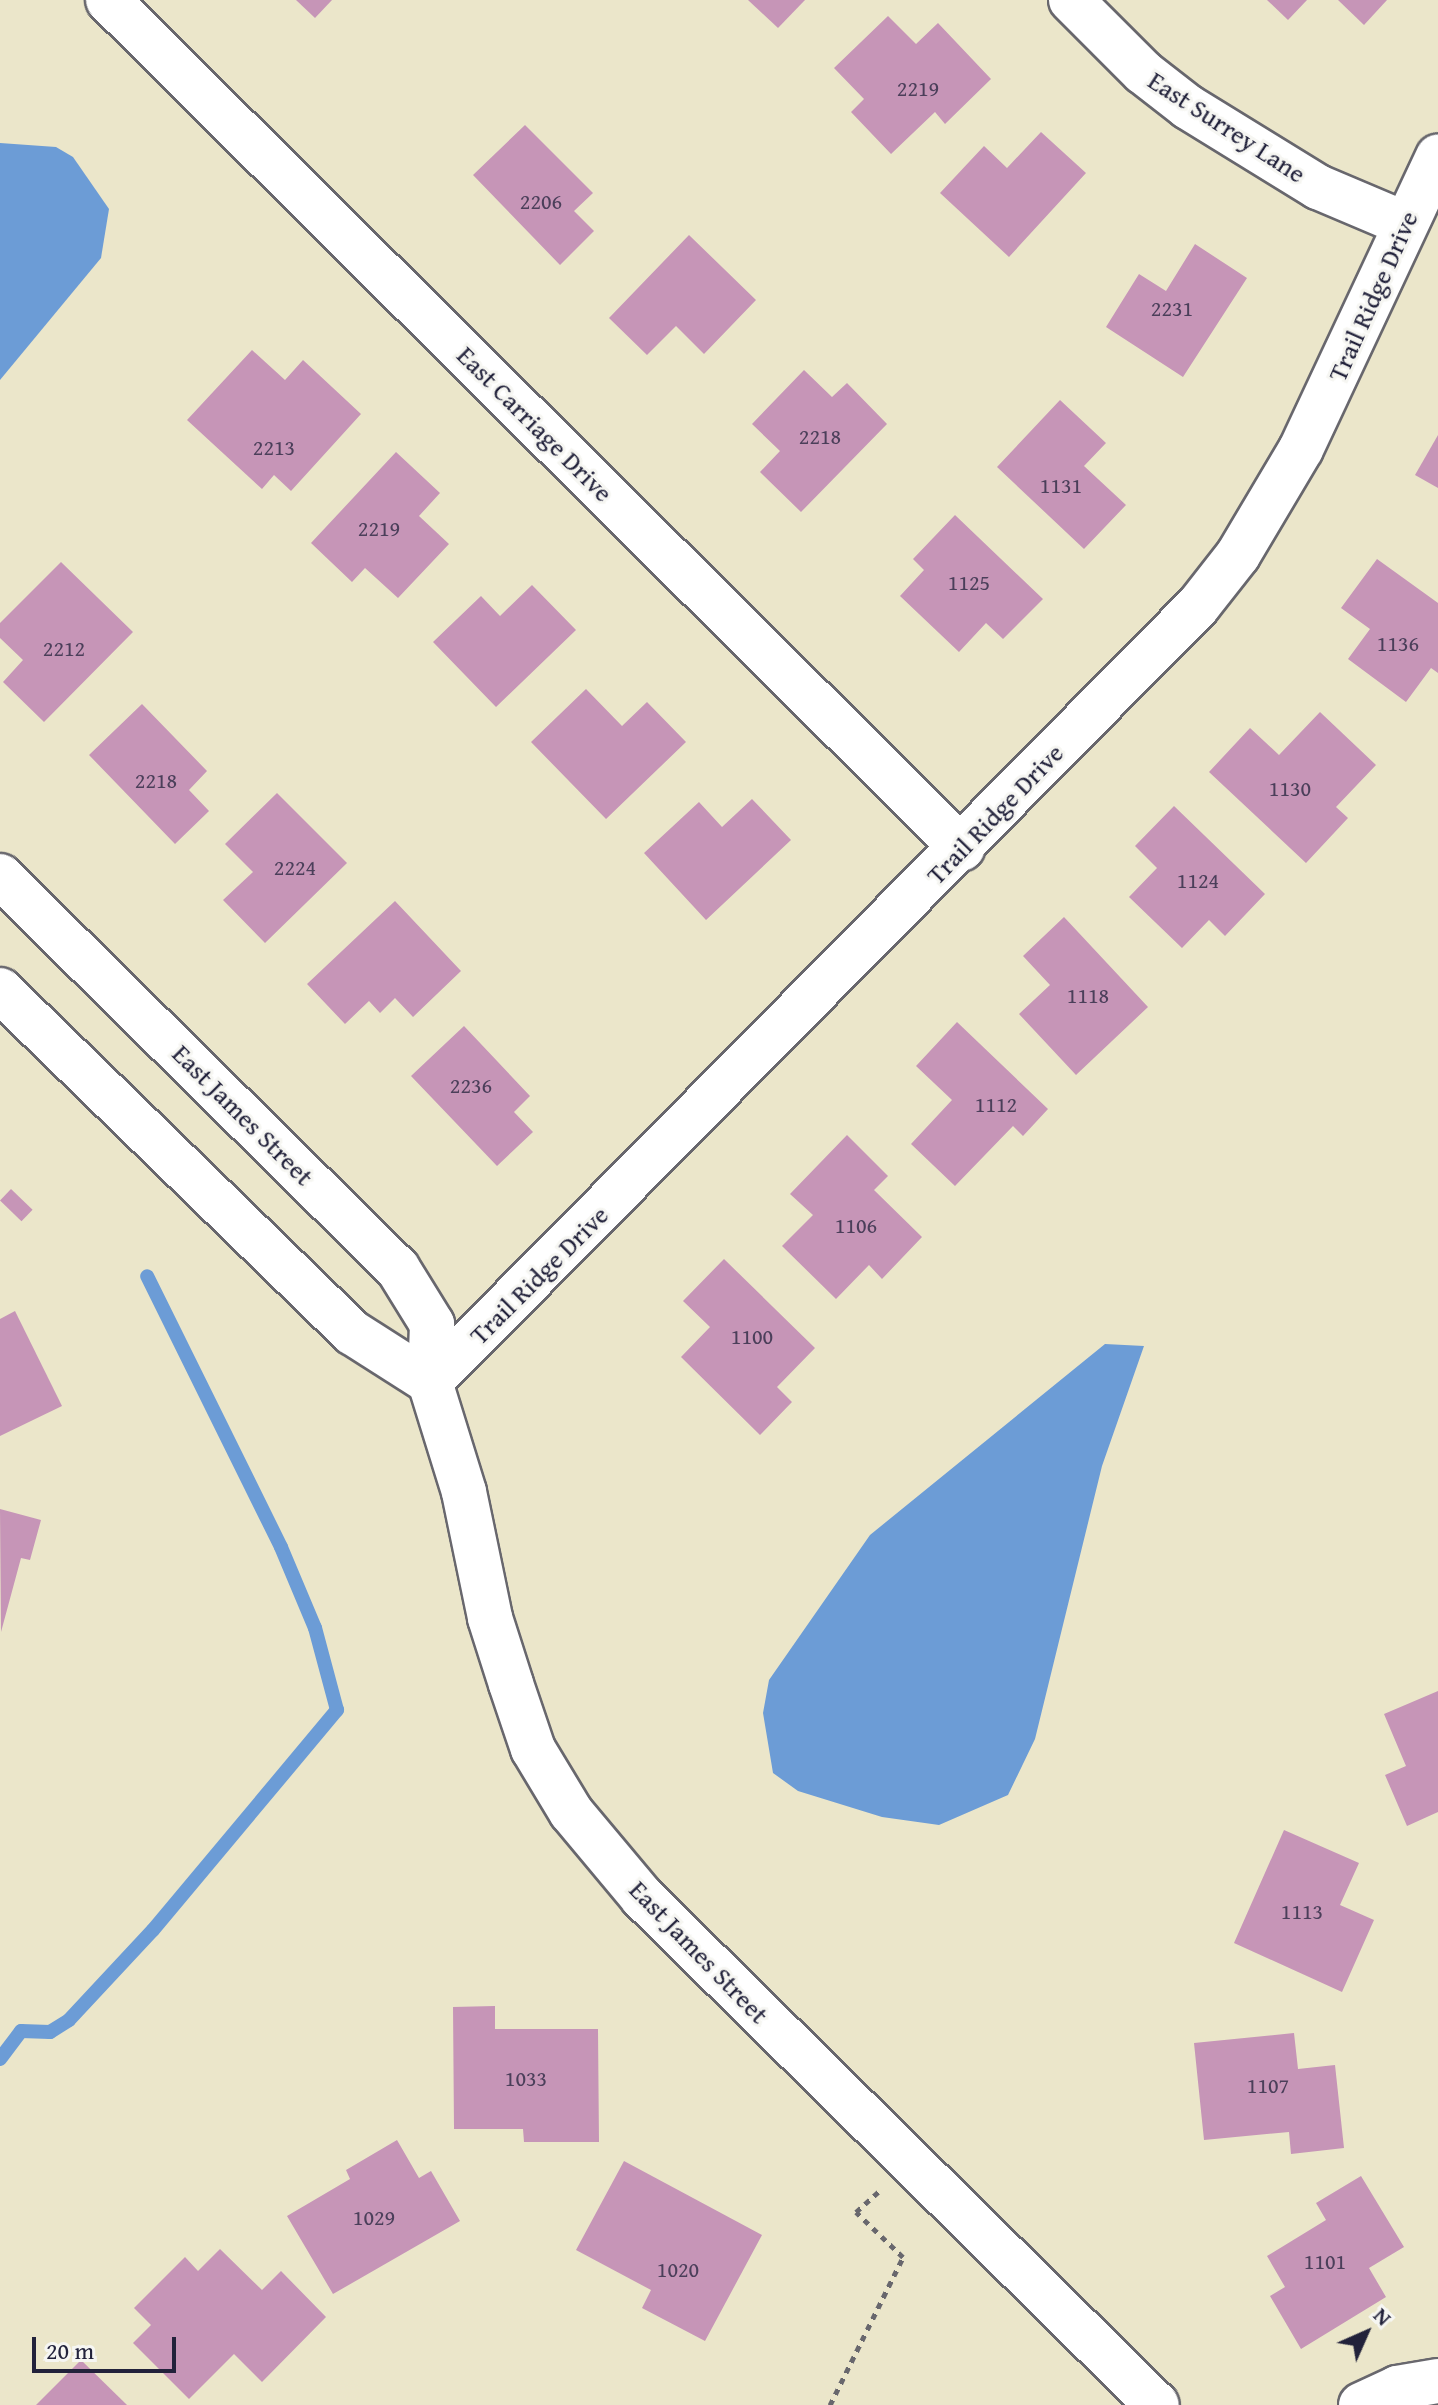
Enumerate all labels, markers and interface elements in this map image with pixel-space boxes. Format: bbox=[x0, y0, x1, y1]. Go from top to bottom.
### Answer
street label: East Surrey Lane bbox=[1143, 65, 1311, 189]
house number: 2219 bbox=[897, 76, 939, 102]
house number: 2206 bbox=[520, 189, 562, 215]
street label: Trail Ridge Drive bbox=[1322, 206, 1424, 386]
house number: 2231 bbox=[1151, 296, 1193, 322]
street label: East Carriage Drive bbox=[451, 340, 619, 508]
house number: 2218 bbox=[799, 424, 841, 450]
house number: 2213 bbox=[253, 435, 295, 461]
house number: 1131 bbox=[1040, 473, 1082, 499]
house number: 2219 bbox=[358, 516, 400, 542]
house number: 1125 bbox=[948, 570, 990, 596]
house number: 1136 bbox=[1377, 631, 1419, 657]
house number: 2212 bbox=[43, 636, 85, 662]
street label: Trail Ridge Drive bbox=[920, 737, 1070, 891]
house number: 2218 bbox=[135, 768, 177, 794]
house number: 1130 bbox=[1269, 776, 1311, 802]
house number: 2224 bbox=[274, 855, 316, 881]
house number: 1124 bbox=[1177, 868, 1219, 894]
house number: 1118 bbox=[1067, 983, 1109, 1009]
street label: East James Street bbox=[166, 1038, 320, 1192]
house number: 2236 bbox=[450, 1073, 492, 1099]
house number: 1112 bbox=[975, 1092, 1017, 1118]
street label: Trail Ridge Drive bbox=[463, 1199, 615, 1351]
house number: 1106 bbox=[835, 1213, 877, 1239]
house number: 1100 bbox=[731, 1324, 773, 1350]
street label: East James Street bbox=[623, 1874, 775, 2030]
house number: 1113 bbox=[1281, 1899, 1323, 1925]
house number: 1033 bbox=[505, 2066, 547, 2092]
house number: 1107 bbox=[1247, 2073, 1289, 2099]
house number: 1029 bbox=[353, 2205, 395, 2231]
house number: 1101 bbox=[1304, 2249, 1346, 2275]
house number: 1020 bbox=[657, 2257, 699, 2283]
north arrow bbox=[1326, 2293, 1406, 2373]
text: N bbox=[1366, 2300, 1399, 2333]
scale bar bbox=[36, 2321, 180, 2371]
text: 20 m bbox=[46, 2333, 94, 2368]

